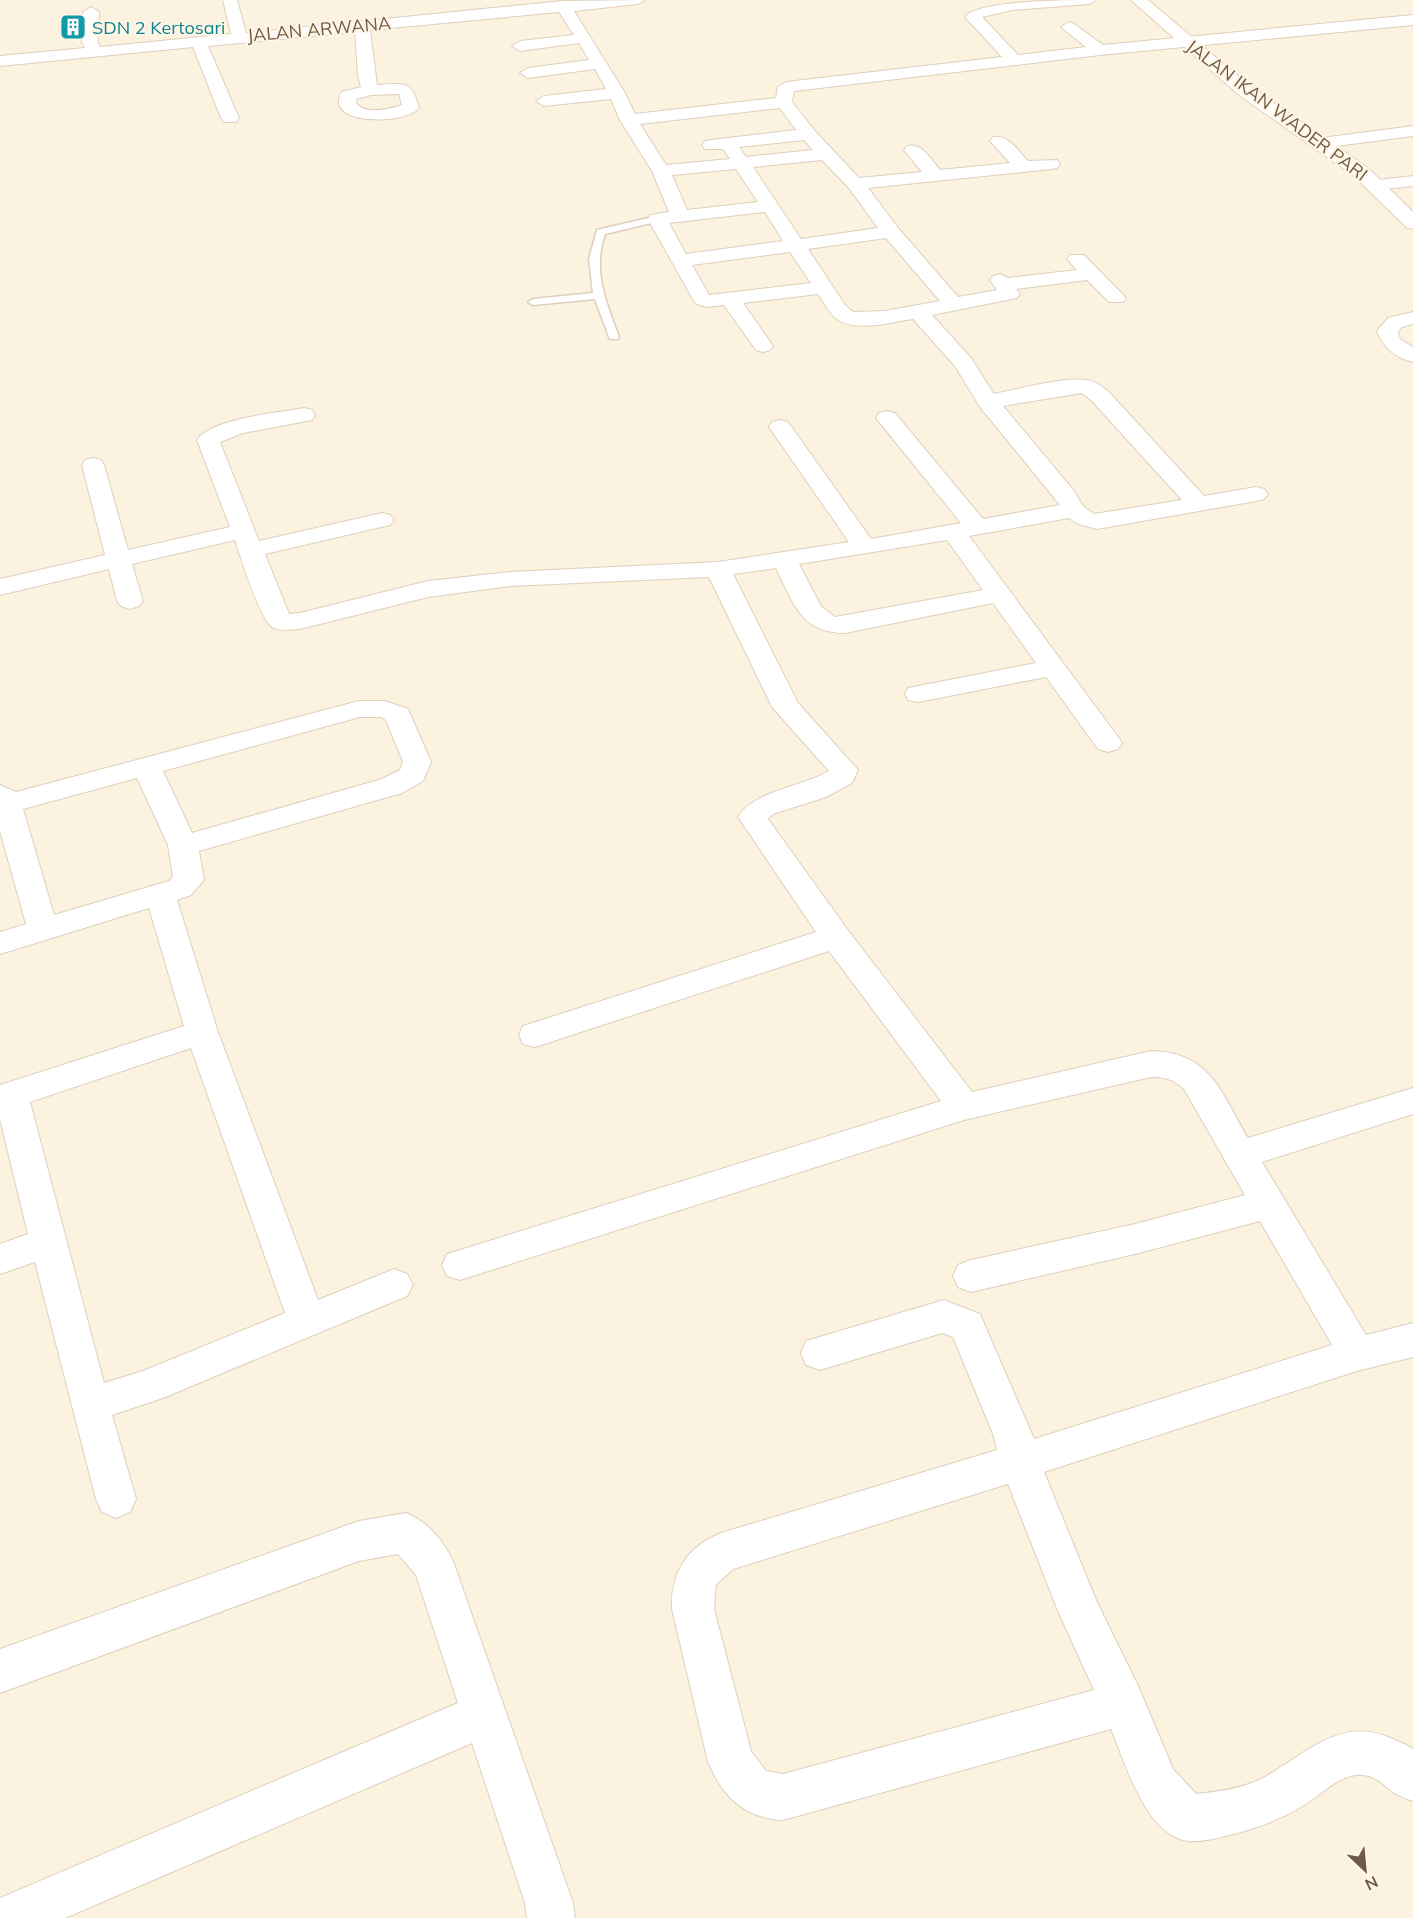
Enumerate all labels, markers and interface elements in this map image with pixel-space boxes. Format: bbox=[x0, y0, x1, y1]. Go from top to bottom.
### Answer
street label: JALAN ARWANA bbox=[246, 11, 392, 47]
building icon: SDN 2 Kertosari bbox=[58, 12, 88, 42]
place label: SDN 2 Kertosari bbox=[92, 16, 225, 39]
street label: JALAN IKAN WADER PARI bbox=[1182, 34, 1372, 186]
north arrow bbox=[1335, 1840, 1395, 1900]
text: N bbox=[1362, 1872, 1381, 1895]

